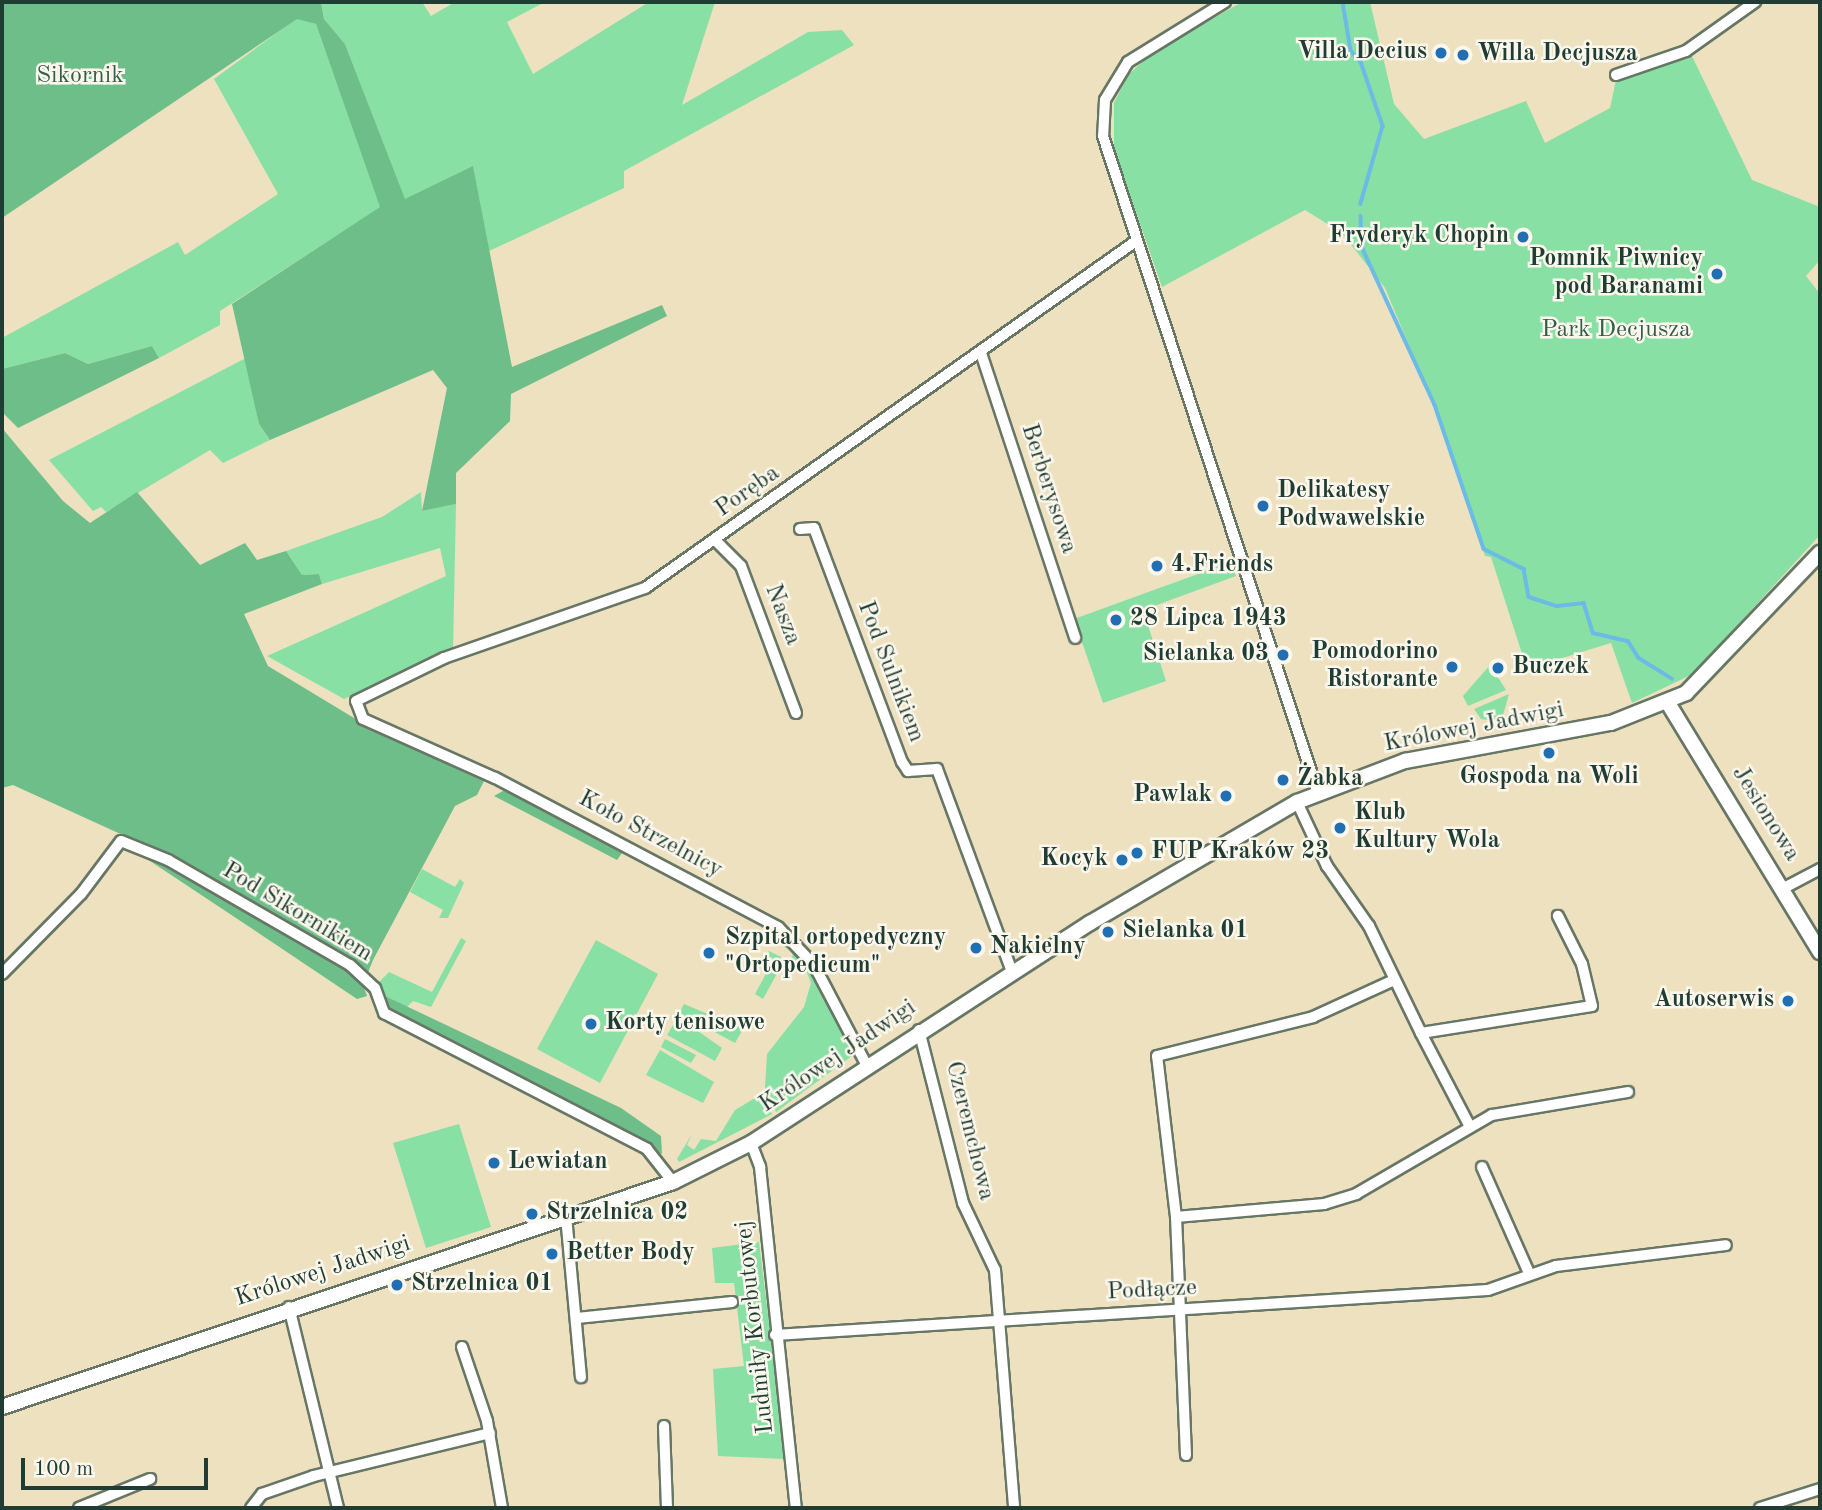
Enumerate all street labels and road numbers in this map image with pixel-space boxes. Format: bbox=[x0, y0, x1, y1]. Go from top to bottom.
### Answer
street label: Berberysowa bbox=[1013, 420, 1083, 558]
street label: Poręba bbox=[710, 460, 786, 524]
street label: Nasza bbox=[757, 580, 807, 650]
street label: Pod Sulnikiem bbox=[850, 597, 930, 747]
street label: Królowej Jadwigi bbox=[1382, 696, 1566, 760]
street label: Jesionowa bbox=[1724, 761, 1806, 867]
street label: Koło Strzelnicy bbox=[573, 785, 727, 885]
street label: Pod Sikornikiem bbox=[217, 857, 377, 969]
street label: Królowej Jadwigi bbox=[754, 994, 922, 1120]
street label: Czeremchowa bbox=[938, 1058, 1000, 1204]
street label: Ludmiły Korbutowej bbox=[730, 1219, 782, 1435]
street label: Królowej Jadwigi bbox=[232, 1230, 414, 1314]
street label: Podłącze bbox=[1106, 1274, 1198, 1308]

